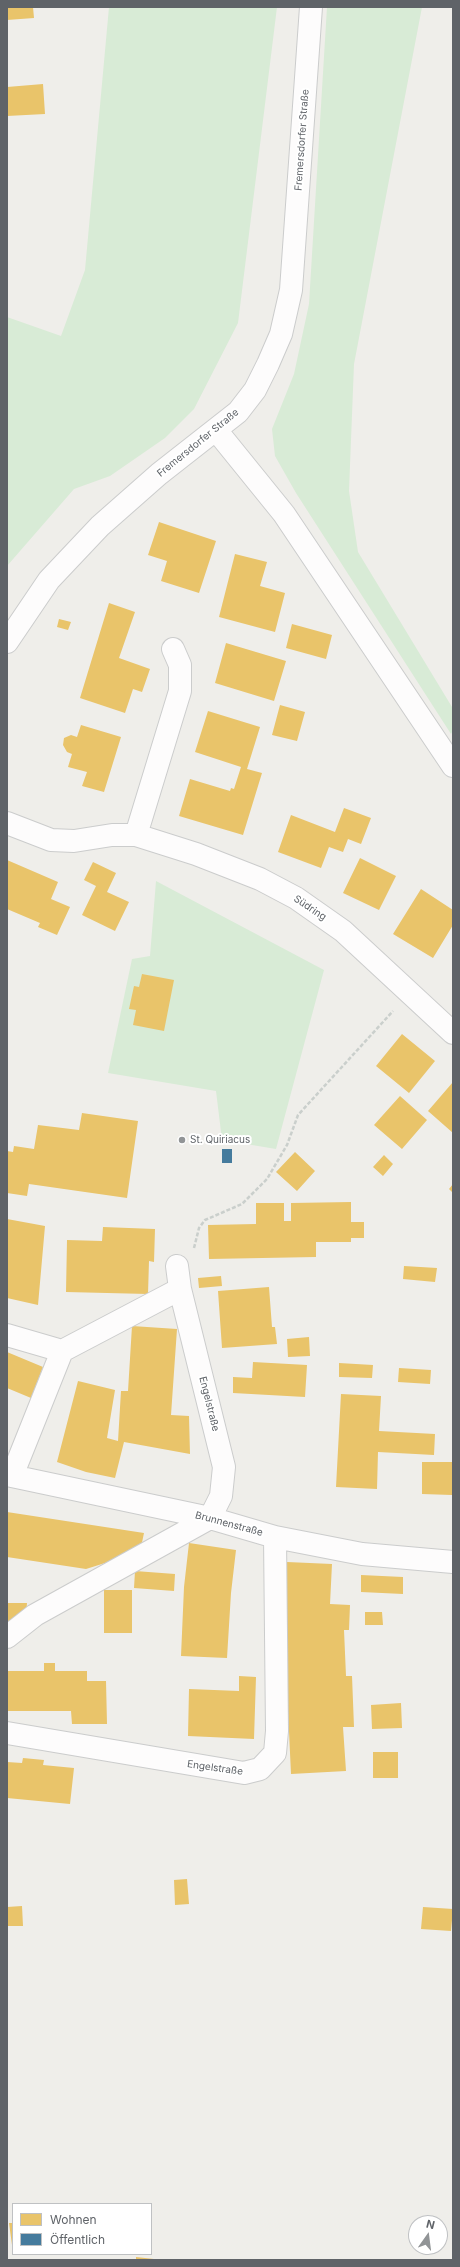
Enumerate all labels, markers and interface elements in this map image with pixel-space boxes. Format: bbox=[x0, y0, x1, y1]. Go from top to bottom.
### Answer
street label: Fremersdorfer Straße bbox=[292, 89, 312, 191]
street label: Fremersdorfer Straße bbox=[155, 406, 241, 480]
street label: Südring bbox=[291, 893, 329, 923]
place label: St. Quiriacus bbox=[190, 1134, 250, 1146]
marker: St. Quiriacus bbox=[177, 1135, 187, 1145]
street label: Engelstraße bbox=[196, 1375, 222, 1433]
street label: Brunnenstraße bbox=[194, 1509, 264, 1539]
street label: Engelstraße bbox=[186, 1758, 244, 1778]
legend bbox=[12, 2203, 152, 2255]
text: Wohnen bbox=[50, 2212, 97, 2227]
north arrow bbox=[408, 2215, 448, 2255]
text: N bbox=[425, 2217, 436, 2232]
text: Öffentlich bbox=[50, 2232, 105, 2247]

